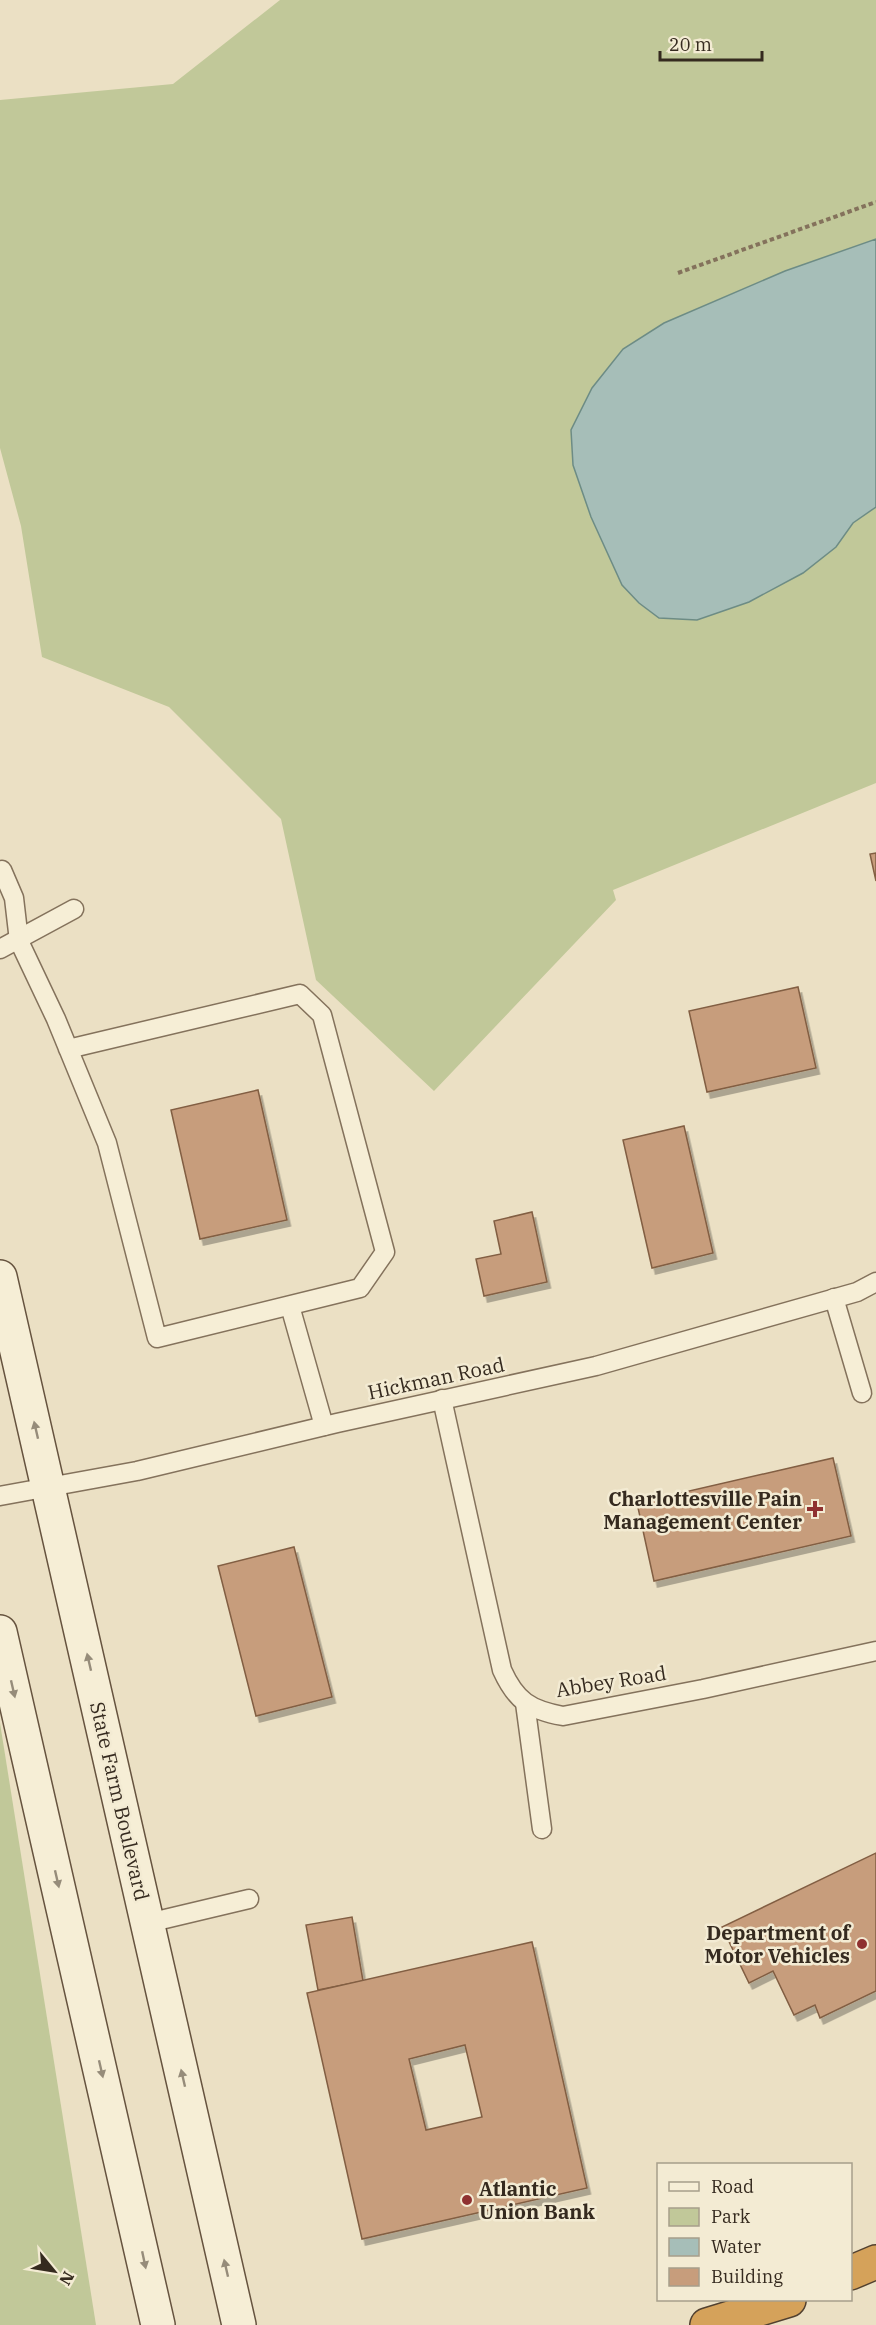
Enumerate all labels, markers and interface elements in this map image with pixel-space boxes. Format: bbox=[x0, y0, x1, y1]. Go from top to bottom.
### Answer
scale bar bbox=[660, 24, 762, 62]
text: 20 m bbox=[669, 33, 712, 56]
street label: Hickman Road bbox=[365, 1350, 507, 1406]
one-way arrow bbox=[31, 1420, 40, 1439]
place label: Charlottesville Pain Management Center bbox=[603, 1485, 802, 1535]
marker: Charlottesville Pain Management Center bbox=[806, 1500, 824, 1518]
one-way arrow bbox=[84, 1653, 93, 1672]
street label: Abbey Road bbox=[554, 1659, 668, 1703]
one-way arrow bbox=[9, 1680, 18, 1699]
street label: State Farm Boulevard bbox=[84, 1699, 156, 1903]
one-way arrow bbox=[53, 1870, 62, 1889]
place label: Department of Motor Vehicles bbox=[705, 1919, 852, 1969]
marker: Department of Motor Vehicles bbox=[855, 1937, 869, 1951]
one-way arrow bbox=[96, 2060, 106, 2079]
one-way arrow bbox=[178, 2068, 187, 2087]
legend bbox=[657, 2163, 852, 2301]
place label: Atlantic Union Bank bbox=[479, 2175, 596, 2225]
text: Road bbox=[711, 2175, 754, 2198]
marker: Atlantic Union Bank bbox=[460, 2193, 474, 2207]
text: Park bbox=[711, 2205, 751, 2228]
text: Water bbox=[711, 2235, 761, 2258]
north arrow bbox=[24, 2241, 84, 2301]
one-way arrow bbox=[140, 2250, 149, 2269]
one-way arrow bbox=[221, 2259, 231, 2277]
text: Building bbox=[711, 2265, 783, 2288]
text: N bbox=[55, 2268, 79, 2289]

